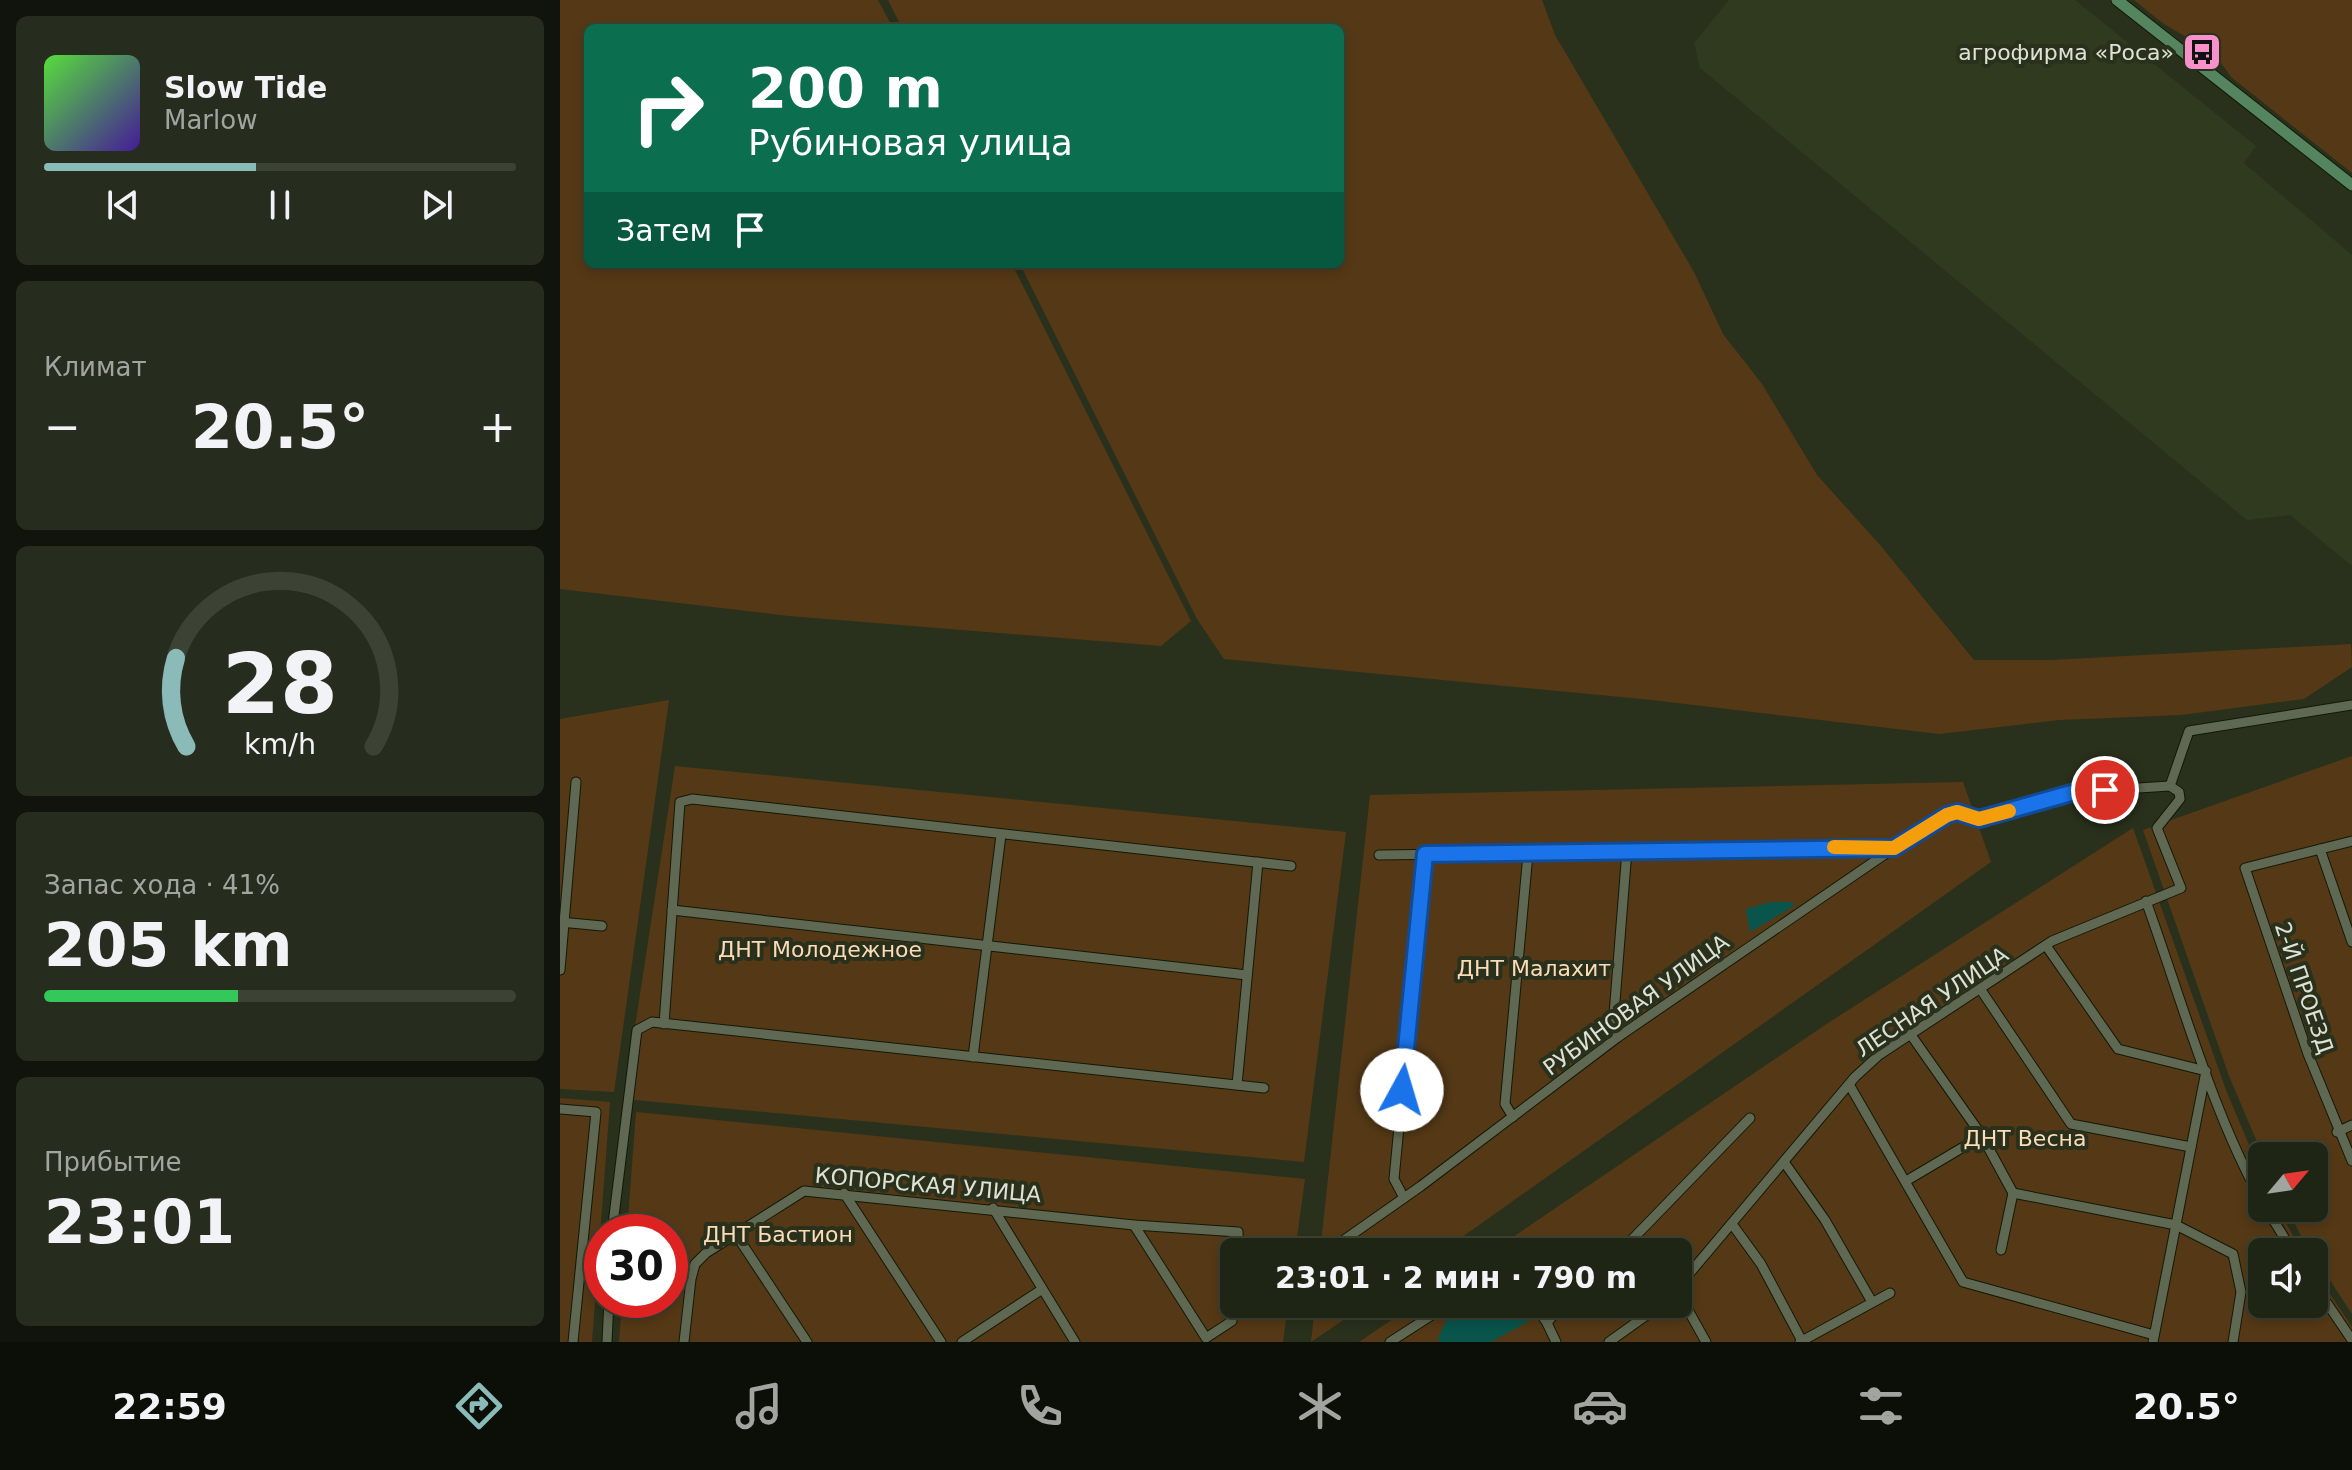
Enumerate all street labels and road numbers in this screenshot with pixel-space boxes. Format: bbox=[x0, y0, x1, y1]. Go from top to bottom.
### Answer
street label: 2-Й ПРОЕЗД bbox=[2270, 919, 2338, 1057]
street label: РУБИНОВАЯ УЛИЦА bbox=[1538, 929, 1734, 1081]
street label: ЛЕСНАЯ УЛИЦА bbox=[1851, 942, 2013, 1062]
street label: КОПОРСКАЯ УЛИЦА bbox=[814, 1163, 1042, 1207]

